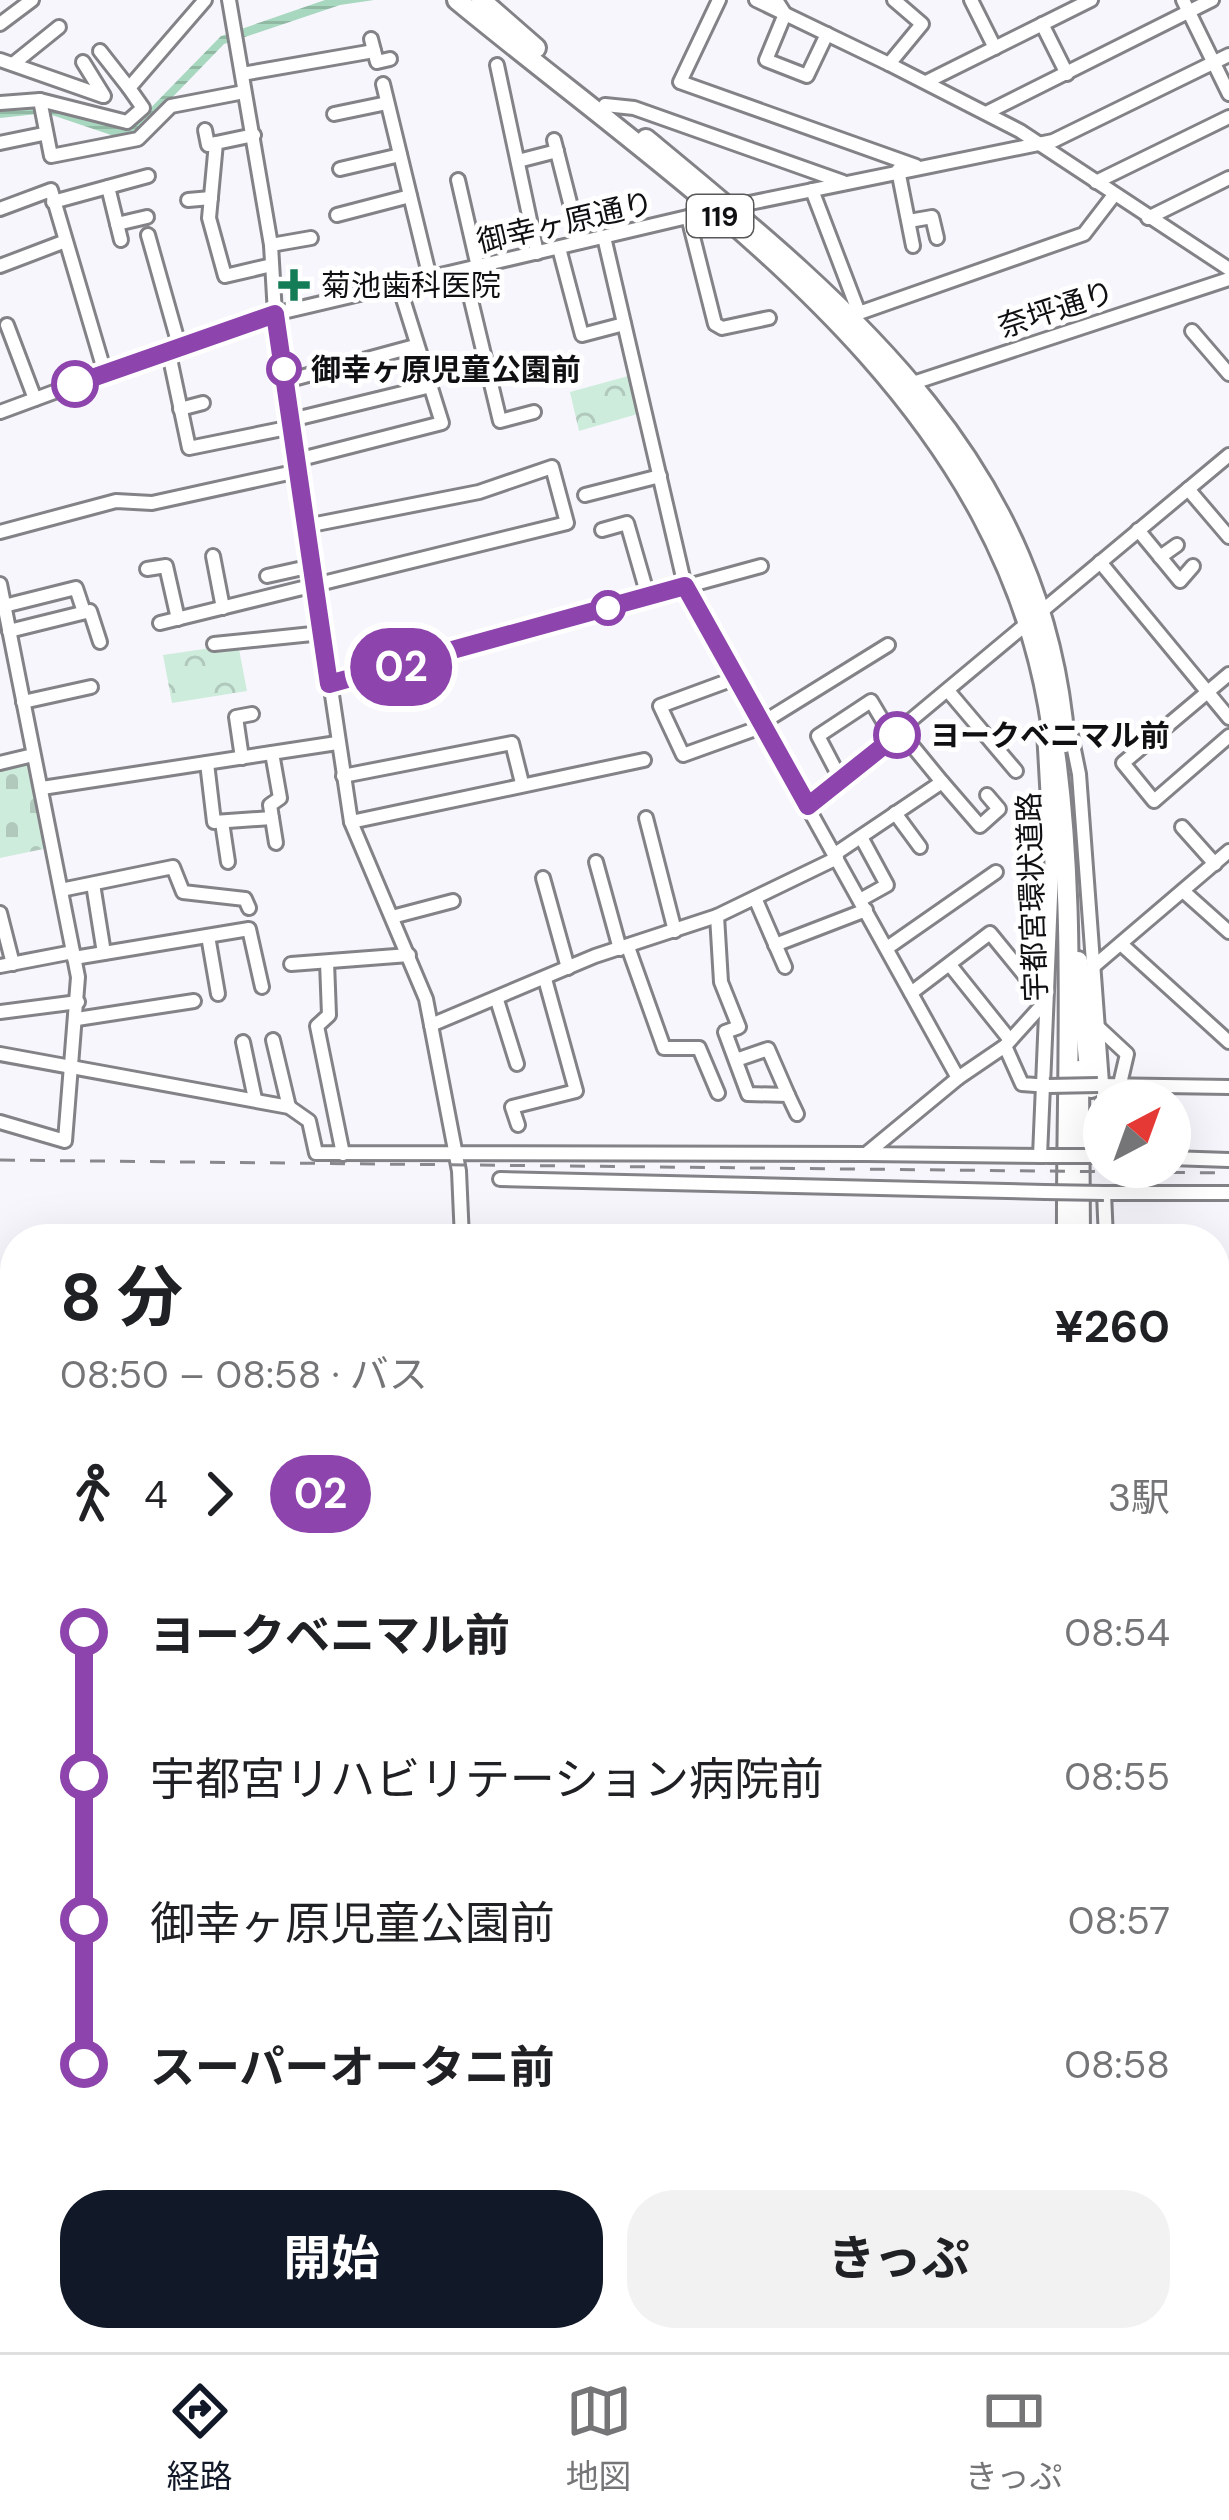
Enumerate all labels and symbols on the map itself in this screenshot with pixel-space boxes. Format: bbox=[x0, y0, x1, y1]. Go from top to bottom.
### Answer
street label: 御幸ヶ原通り bbox=[473, 183, 657, 261]
road number: 119 bbox=[687, 195, 753, 237]
place label: 菊池歯科医院 bbox=[321, 266, 501, 305]
marker: 菊池歯科医院 bbox=[278, 269, 310, 301]
street label: 奈坪通り bbox=[993, 272, 1119, 346]
place label: 御幸ヶ原児童公園前 bbox=[311, 350, 581, 389]
marker: 御幸ヶ原児童公園前 bbox=[268, 353, 300, 385]
unlabelled marker bbox=[53, 362, 97, 406]
unlabelled marker bbox=[592, 592, 624, 624]
line badge: 02 bbox=[347, 628, 455, 706]
marker: ヨークベニマル前 bbox=[875, 713, 919, 757]
place label: ヨークベニマル前 bbox=[930, 716, 1170, 755]
street label: 宇都宮環状道路 bbox=[1009, 791, 1055, 1003]
north arrow bbox=[1083, 1080, 1191, 1188]

